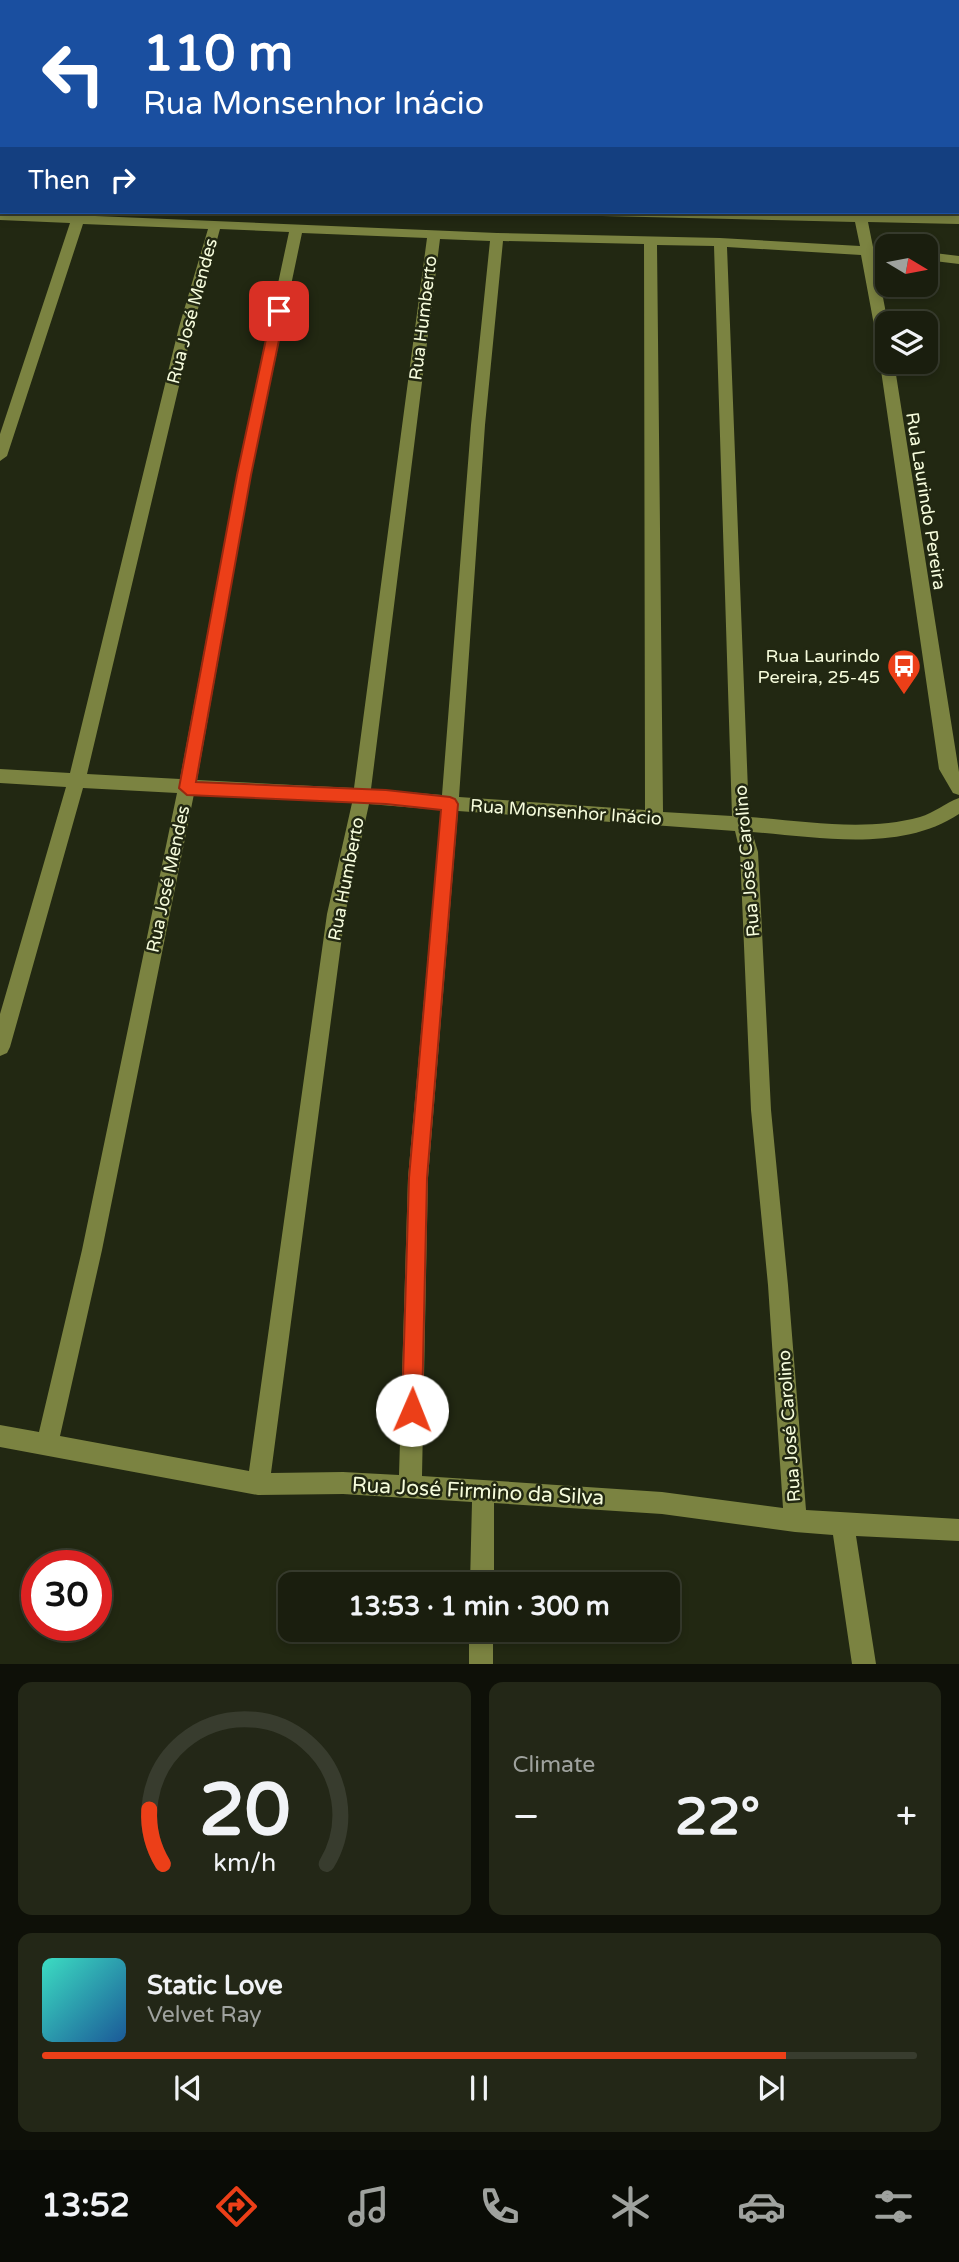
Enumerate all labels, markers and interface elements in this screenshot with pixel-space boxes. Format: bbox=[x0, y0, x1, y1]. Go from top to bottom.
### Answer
text: 110 m bbox=[143, 25, 293, 84]
icon: left bbox=[28, 28, 119, 119]
text: Rua Monsenhor Inácio bbox=[143, 85, 484, 123]
icon: right bbox=[104, 161, 142, 199]
text: Then bbox=[28, 165, 90, 196]
north arrow bbox=[875, 234, 938, 298]
map controls bbox=[875, 234, 938, 374]
street label: Rua José Mendes bbox=[162, 236, 222, 386]
street label: Rua Humberto bbox=[404, 254, 442, 382]
pin bbox=[249, 281, 309, 341]
icon: arrive bbox=[260, 292, 298, 330]
button: layers bbox=[875, 311, 938, 374]
street label: Rua Laurindo Pereira bbox=[901, 411, 951, 591]
place label: Rua Laurindo Pereira, 25-45 bbox=[758, 645, 880, 688]
bus stop icon: Rua Laurindo Pereira, 25-45 bbox=[885, 647, 923, 696]
street label: Rua José Carolino bbox=[729, 784, 765, 938]
street label: Rua Monsenhor Inácio bbox=[469, 794, 663, 830]
street label: Rua José Mendes bbox=[142, 803, 194, 955]
street label: Rua Humberto bbox=[323, 815, 369, 943]
street label: Rua José Carolino bbox=[773, 1349, 805, 1503]
position arrow bbox=[375, 1373, 449, 1447]
street label: Rua José Firmino da Silva bbox=[351, 1472, 605, 1511]
speed limit sign: 30 bbox=[21, 1550, 112, 1641]
text: 13:53 · 1 min · 300 m bbox=[348, 1591, 610, 1622]
text: Climate bbox=[513, 1751, 595, 1779]
text: 20 bbox=[199, 1768, 290, 1856]
text: 22° bbox=[675, 1786, 760, 1849]
text: − bbox=[513, 1794, 540, 1840]
text: + bbox=[896, 1794, 917, 1840]
text: km/h bbox=[213, 1848, 276, 1878]
text: Static Love bbox=[147, 1970, 283, 2001]
text: Velvet Ray bbox=[147, 2001, 262, 2029]
icon: previous bbox=[169, 2069, 207, 2107]
icon: pause bbox=[460, 2069, 498, 2107]
icon: next bbox=[752, 2069, 790, 2107]
icon: directions bbox=[212, 2182, 261, 2231]
icon: music bbox=[344, 2182, 393, 2231]
icon: phone bbox=[475, 2182, 524, 2231]
icon: climate bbox=[606, 2182, 655, 2231]
icon: car bbox=[737, 2182, 786, 2231]
icon: filters bbox=[869, 2182, 918, 2231]
text: 13:52 bbox=[41, 2187, 130, 2225]

